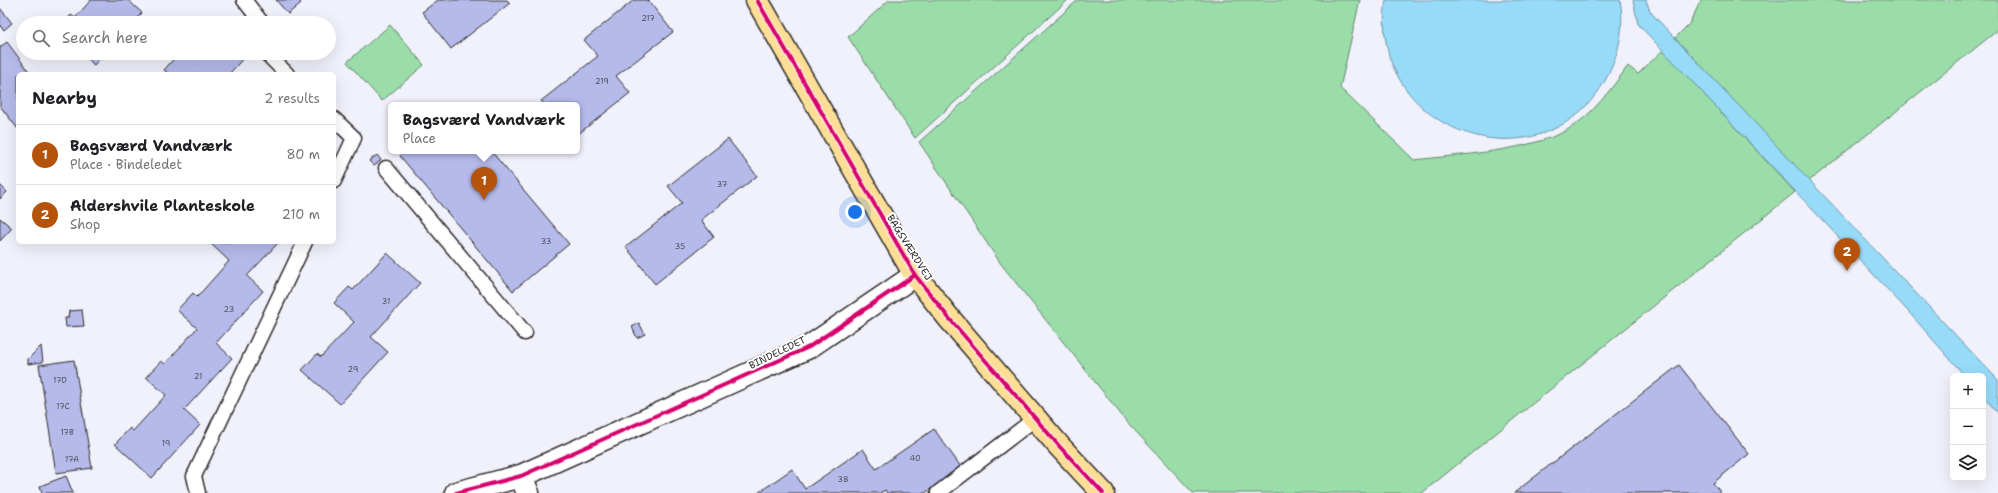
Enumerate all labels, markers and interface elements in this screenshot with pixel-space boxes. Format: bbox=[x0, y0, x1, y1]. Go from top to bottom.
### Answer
house number: 217 bbox=[641, 13, 655, 24]
search box bbox=[16, 16, 336, 60]
icon: search bbox=[30, 27, 52, 49]
text: Search here bbox=[62, 28, 148, 48]
house number: 219 bbox=[595, 76, 609, 87]
text: Nearby bbox=[32, 87, 97, 109]
text: 2 results bbox=[264, 90, 320, 107]
popup bbox=[388, 102, 580, 154]
text: Bagsværd Vandværk bbox=[403, 110, 565, 130]
text: Place bbox=[403, 130, 436, 147]
text: Bagsværd Vandværk bbox=[70, 136, 233, 156]
text: 1 bbox=[42, 146, 48, 163]
text: 80 m bbox=[286, 146, 320, 163]
text: Place · Bindeledet bbox=[70, 156, 182, 173]
pin: 1 bbox=[471, 167, 497, 200]
house number: 37 bbox=[717, 179, 728, 190]
text: Aldershvile Planteskole bbox=[70, 196, 255, 216]
your location bbox=[845, 202, 865, 222]
text: 2 bbox=[40, 206, 50, 223]
text: 210 m bbox=[282, 206, 320, 223]
street label: BAGSVÆRDVEJ bbox=[884, 212, 935, 283]
text: Shop bbox=[70, 216, 100, 233]
house number: 33 bbox=[541, 236, 551, 247]
pin: 2 bbox=[1834, 238, 1860, 271]
house number: 35 bbox=[675, 241, 685, 252]
house number: 31 bbox=[382, 296, 390, 307]
house number: 23 bbox=[224, 304, 234, 315]
street label: BINDELEDET bbox=[747, 333, 808, 372]
house number: 29 bbox=[348, 364, 358, 375]
house number: 21 bbox=[194, 371, 202, 382]
map controls bbox=[1950, 373, 1986, 481]
button: + bbox=[1950, 373, 1986, 409]
house number: 17D bbox=[53, 375, 67, 386]
house number: 17C bbox=[56, 401, 70, 412]
button: − bbox=[1950, 409, 1986, 445]
house number: 17B bbox=[60, 427, 74, 438]
house number: 19 bbox=[162, 438, 170, 449]
button: layers bbox=[1950, 445, 1986, 481]
house number: 40 bbox=[909, 453, 921, 464]
house number: 17A bbox=[65, 454, 79, 465]
house number: 38 bbox=[838, 474, 848, 485]

